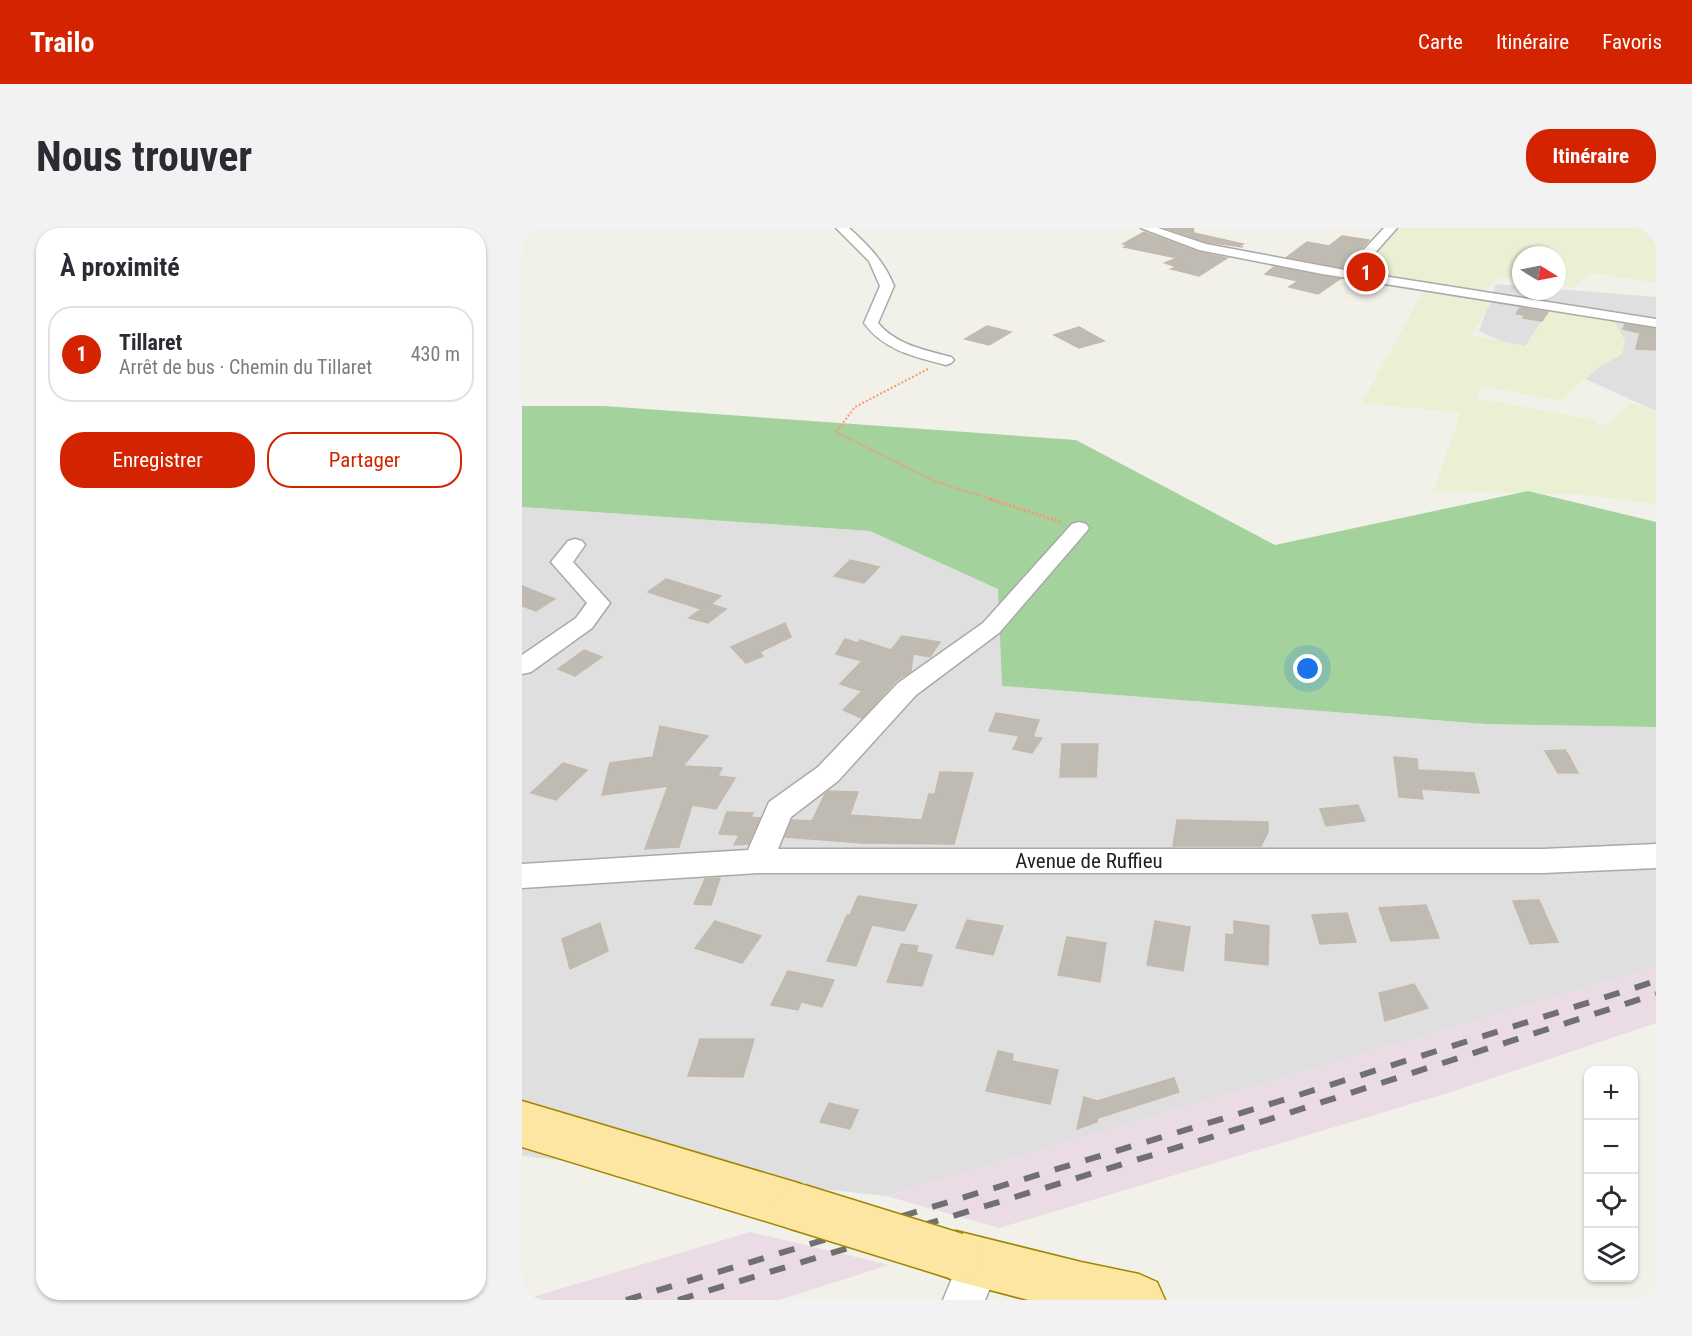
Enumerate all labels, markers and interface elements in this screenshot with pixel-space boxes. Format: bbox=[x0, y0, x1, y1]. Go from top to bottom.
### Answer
text: Trailo bbox=[30, 26, 94, 59]
text: Carte bbox=[1418, 30, 1463, 54]
text: Itinéraire bbox=[1496, 30, 1569, 54]
text: Favoris bbox=[1602, 30, 1662, 54]
button: Itinéraire bbox=[1526, 129, 1656, 183]
text: Nous trouver bbox=[36, 132, 252, 181]
north arrow bbox=[1512, 246, 1566, 300]
pin: 1 bbox=[1346, 250, 1386, 294]
text: À proximité bbox=[60, 252, 180, 282]
text: Tillaret bbox=[119, 330, 182, 355]
text: 1 bbox=[76, 342, 87, 366]
text: 430 m bbox=[411, 342, 460, 366]
text: Arrêt de bus · Chemin du Tillaret bbox=[119, 355, 372, 379]
button: Enregistrer bbox=[60, 432, 255, 488]
button: Partager bbox=[267, 432, 462, 488]
your location bbox=[1293, 654, 1322, 683]
street label: Avenue de Ruffieu bbox=[1015, 849, 1163, 873]
map controls bbox=[1584, 1066, 1638, 1282]
button: + bbox=[1584, 1066, 1638, 1120]
button: − bbox=[1584, 1120, 1638, 1174]
button: locate bbox=[1584, 1174, 1638, 1228]
button: layers bbox=[1584, 1228, 1638, 1282]

